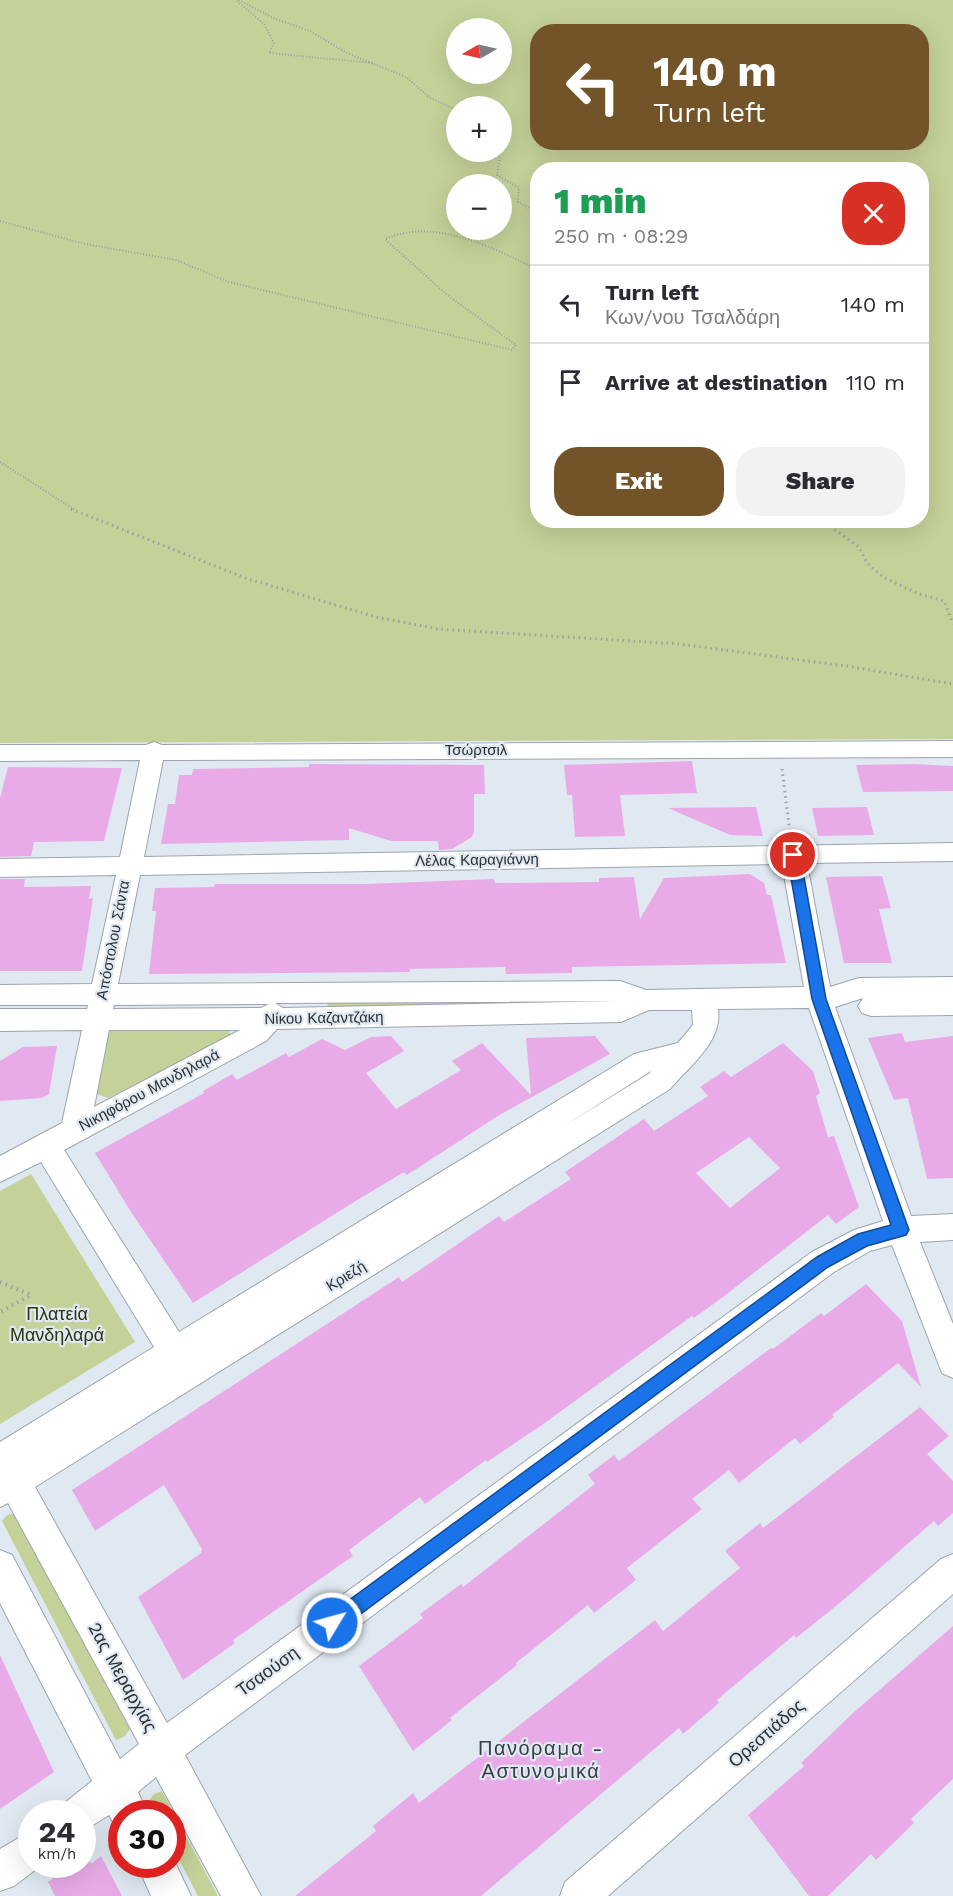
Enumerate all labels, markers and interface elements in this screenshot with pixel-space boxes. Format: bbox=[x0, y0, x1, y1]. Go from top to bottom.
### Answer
north arrow bbox=[446, 18, 512, 84]
map controls bbox=[446, 18, 512, 240]
text: 140 m bbox=[653, 47, 777, 96]
icon: left bbox=[554, 48, 632, 126]
button: + bbox=[446, 96, 512, 162]
text: Turn left bbox=[653, 97, 765, 129]
button: − bbox=[446, 174, 512, 240]
text: 1 min bbox=[554, 180, 647, 222]
button: close bbox=[842, 182, 905, 245]
text: 250 m · 08:29 bbox=[554, 224, 688, 248]
text: Turn left bbox=[605, 280, 699, 305]
icon: left bbox=[554, 288, 587, 321]
text: 140 m bbox=[841, 292, 905, 317]
text: Κων/νου Τσαλδάρη bbox=[605, 305, 780, 329]
icon: arrive bbox=[554, 366, 587, 399]
text: Arrive at destination bbox=[605, 370, 828, 395]
text: 110 m bbox=[846, 370, 905, 395]
button: Exit bbox=[554, 447, 724, 516]
button: Share bbox=[736, 447, 905, 516]
street label: Τσώρτσιλ bbox=[445, 741, 508, 759]
pin bbox=[767, 829, 818, 880]
icon: arrive bbox=[776, 838, 809, 871]
street label: Λέλας Καραγιάννη bbox=[415, 850, 539, 870]
street label: Απόστολου Σάντα bbox=[93, 878, 133, 1001]
street label: Νίκου Καζαντζάκη bbox=[264, 1008, 384, 1028]
street label: Νικηφόρου Μανδηλαρά bbox=[76, 1045, 223, 1135]
street label: Κριεζή bbox=[323, 1257, 369, 1295]
park label: Πλατεία Μανδηλαρά bbox=[10, 1303, 104, 1345]
position arrow bbox=[300, 1591, 364, 1655]
street label: 2ας Μεραρχίας bbox=[84, 1618, 162, 1736]
street label: Τσαούση bbox=[232, 1641, 302, 1701]
street label: Ορεστιάδος bbox=[724, 1694, 808, 1772]
district label: Πανόραμα - Αστυνομικά bbox=[478, 1736, 604, 1783]
speed limit sign: 30 bbox=[108, 1800, 186, 1878]
text: 24 bbox=[39, 1814, 75, 1849]
text: km/h bbox=[38, 1845, 76, 1863]

